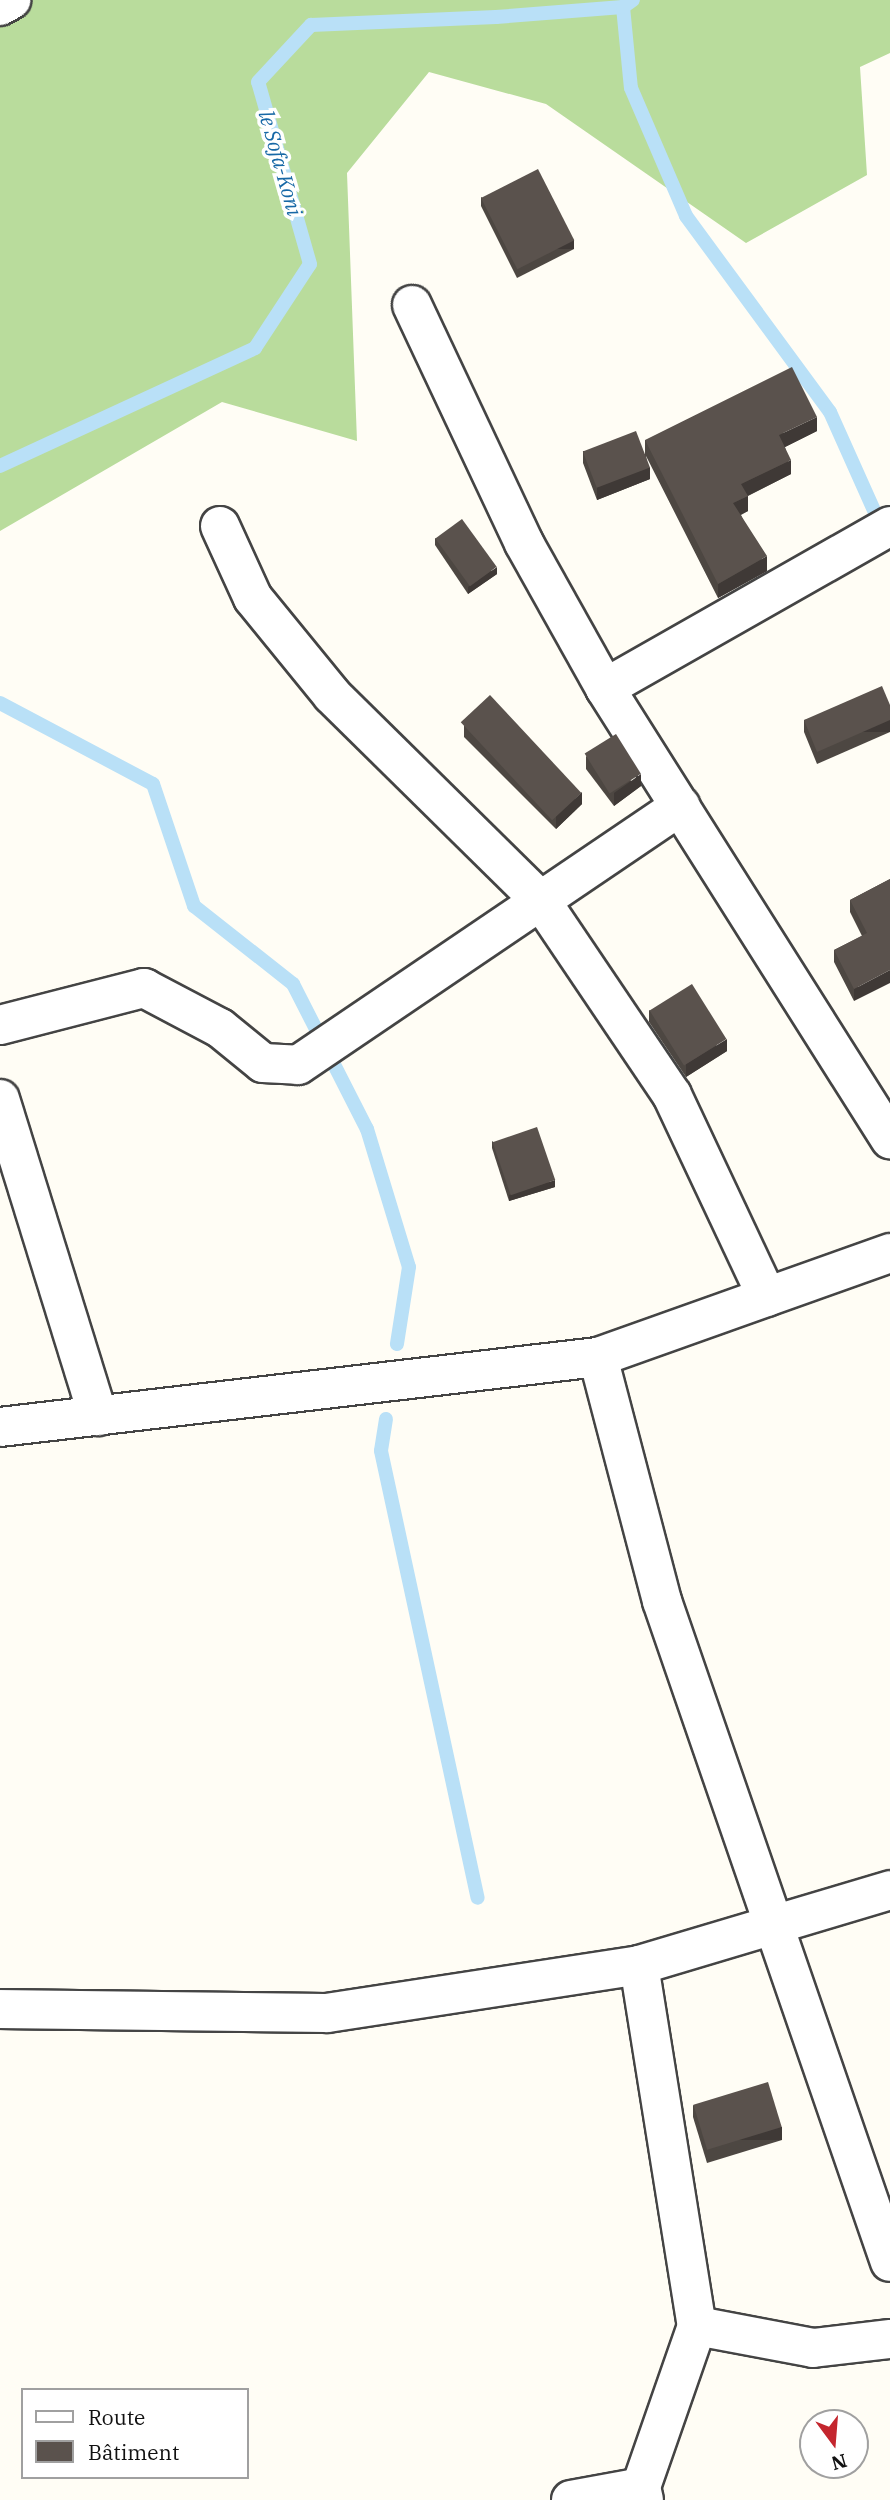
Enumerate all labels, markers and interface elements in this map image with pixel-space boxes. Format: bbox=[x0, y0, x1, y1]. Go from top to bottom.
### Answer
water label: le Sofa-Koni bbox=[254, 107, 308, 219]
legend bbox=[21, 2388, 248, 2479]
text: Route bbox=[88, 2403, 145, 2431]
north arrow bbox=[799, 2409, 869, 2479]
text: Bâtiment bbox=[88, 2438, 179, 2466]
text: N bbox=[829, 2449, 850, 2476]

